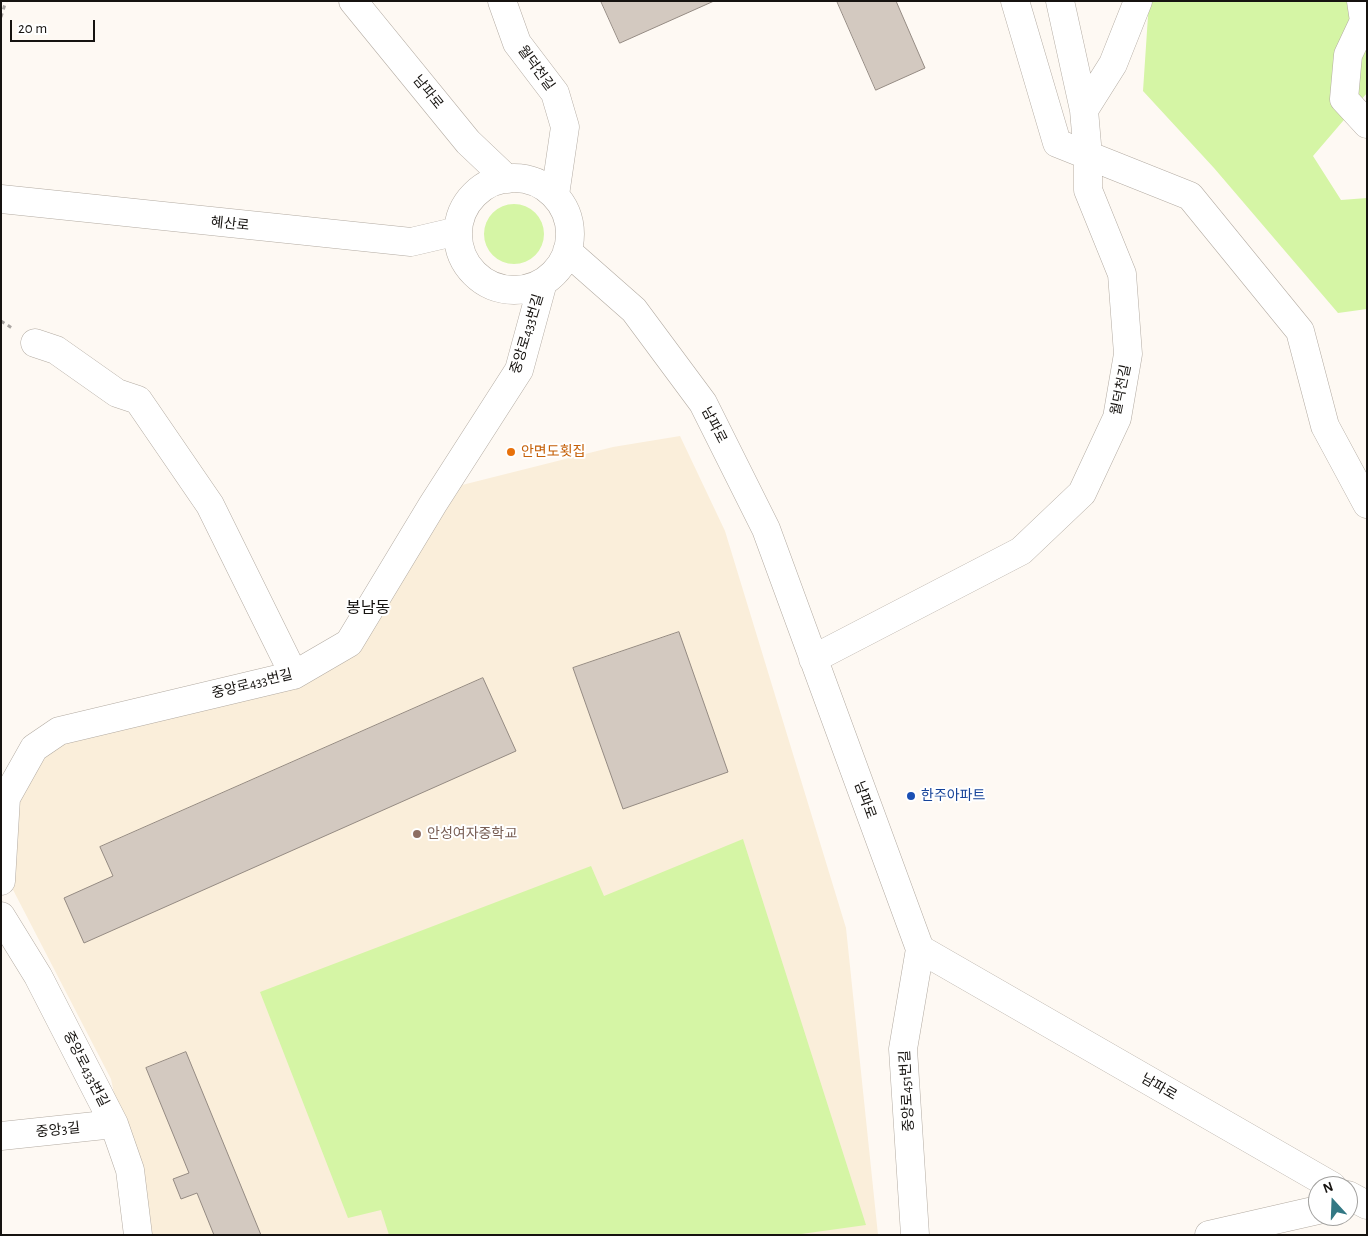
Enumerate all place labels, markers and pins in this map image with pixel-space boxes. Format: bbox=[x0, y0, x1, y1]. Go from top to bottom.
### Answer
place label: 안면도횟집 bbox=[521, 444, 585, 460]
marker: 안면도횟집 bbox=[505, 446, 517, 458]
place label: 한주아파트 bbox=[921, 788, 985, 804]
marker: 한주아파트 bbox=[905, 790, 917, 802]
place label: 안성여자중학교 bbox=[427, 826, 517, 842]
marker: 안성여자중학교 bbox=[411, 828, 423, 840]

